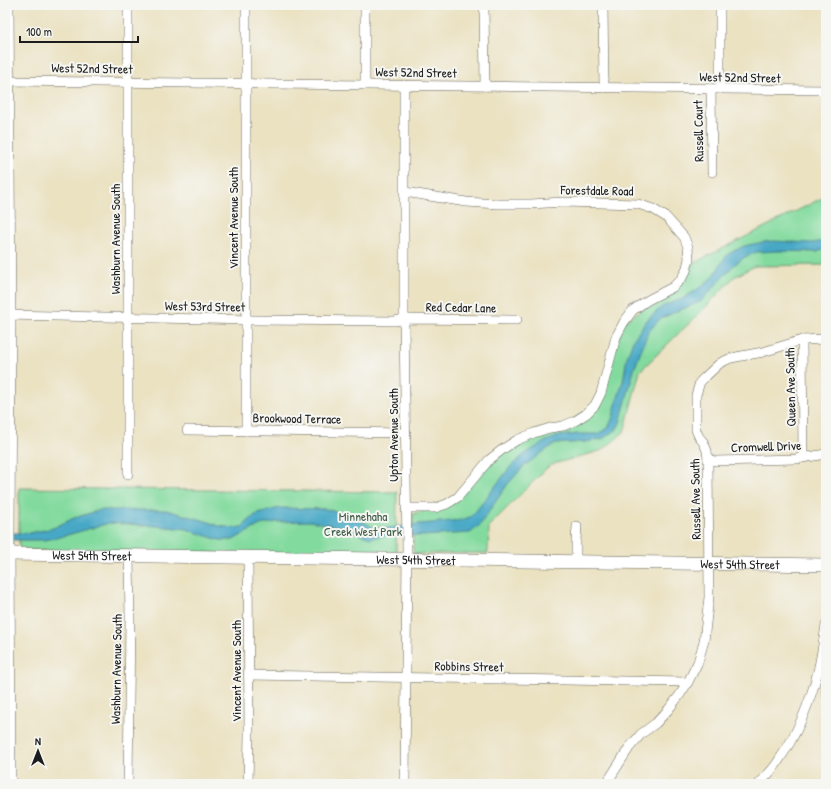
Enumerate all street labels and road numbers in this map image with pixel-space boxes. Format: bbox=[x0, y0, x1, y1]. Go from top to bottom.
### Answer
street label: West 52nd Street bbox=[51, 58, 133, 78]
street label: West 52nd Street bbox=[375, 62, 457, 82]
street label: West 52nd Street bbox=[699, 67, 781, 87]
street label: Russell Court bbox=[688, 99, 708, 162]
street label: Vincent Avenue South bbox=[224, 166, 242, 269]
street label: Forestdale Road bbox=[559, 180, 634, 200]
street label: Washburn Avenue South bbox=[106, 183, 124, 294]
street label: West 53rd Street bbox=[165, 296, 246, 316]
street label: Red Cedar Lane bbox=[426, 297, 496, 317]
street label: Queen Ave South bbox=[780, 347, 800, 427]
street label: Upton Avenue South bbox=[384, 388, 402, 482]
street label: Brookwood Terrace bbox=[253, 408, 341, 428]
street label: Cromwell Drive bbox=[730, 436, 802, 456]
street label: Russell Ave South bbox=[685, 458, 705, 540]
street label: West 54th Street bbox=[52, 546, 132, 565]
street label: West 54th Street bbox=[376, 550, 456, 569]
street label: West 54th Street bbox=[700, 554, 780, 573]
street label: Washburn Avenue South bbox=[106, 613, 126, 724]
street label: Vincent Avenue South bbox=[227, 619, 245, 722]
street label: Robbins Street bbox=[434, 656, 504, 676]

